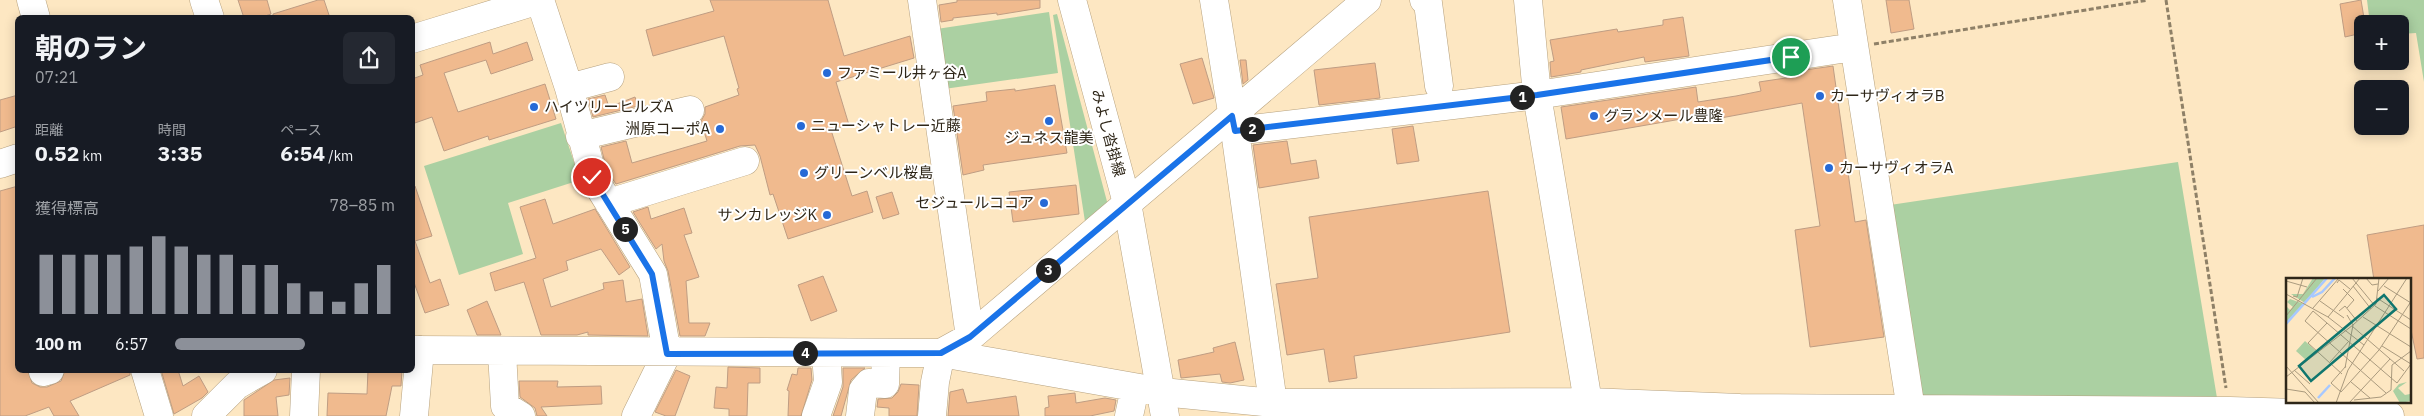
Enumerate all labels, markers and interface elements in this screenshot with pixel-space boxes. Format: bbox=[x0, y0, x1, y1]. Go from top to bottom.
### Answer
map controls bbox=[2354, 15, 2409, 135]
button: + bbox=[2354, 15, 2409, 70]
text: 朝のラン bbox=[35, 29, 147, 66]
button: share bbox=[343, 32, 395, 84]
pin bbox=[1770, 36, 1812, 78]
icon: arrive bbox=[1777, 43, 1805, 71]
place label: ファミール井ヶ谷A bbox=[837, 63, 967, 82]
text: 07:21 bbox=[35, 67, 78, 87]
marker: ファミール井ヶ谷A bbox=[821, 67, 833, 79]
button: − bbox=[2354, 80, 2409, 135]
pin: 1 bbox=[1510, 84, 1534, 110]
place label: カーサヴィオラB bbox=[1830, 86, 1945, 105]
street label: みよし沓掛線 bbox=[1088, 87, 1129, 179]
text: 1 bbox=[1518, 88, 1527, 106]
marker: カーサヴィオラB bbox=[1814, 90, 1826, 102]
place label: ハイツリーヒルズA bbox=[544, 97, 674, 116]
marker: ハイツリーヒルズA bbox=[528, 101, 540, 113]
place label: グランメール豊隆 bbox=[1604, 106, 1724, 125]
marker: グランメール豊隆 bbox=[1588, 110, 1600, 122]
marker: ジュネス龍美 bbox=[1043, 115, 1055, 127]
place label: ニューシャトレー近藤 bbox=[811, 116, 961, 135]
pin: 2 bbox=[1240, 116, 1264, 142]
place label: 洲原コーポA bbox=[625, 119, 710, 138]
marker: ニューシャトレー近藤 bbox=[795, 120, 807, 132]
text: 2 bbox=[1248, 120, 1257, 138]
text: 距離 bbox=[35, 121, 63, 139]
text: 時間 bbox=[158, 121, 186, 139]
text: ペース bbox=[280, 121, 322, 139]
marker: 洲原コーポA bbox=[714, 123, 726, 135]
place label: ジュネス龍美 bbox=[1005, 128, 1093, 147]
text: 0.52 bbox=[35, 139, 79, 167]
text: 3:35 bbox=[158, 139, 202, 167]
text: 6:54 bbox=[280, 139, 325, 167]
text: km bbox=[79, 147, 102, 165]
text: /km bbox=[325, 147, 353, 165]
pin bbox=[571, 156, 613, 198]
place label: カーサヴィオラA bbox=[1839, 158, 1954, 177]
marker: カーサヴィオラA bbox=[1823, 162, 1835, 174]
icon: check bbox=[578, 163, 606, 191]
place label: グリーンベル桜島 bbox=[814, 163, 933, 182]
marker: グリーンベル桜島 bbox=[798, 167, 810, 179]
place label: セジュールココア bbox=[915, 193, 1034, 212]
text: 78–85 m bbox=[329, 195, 395, 215]
marker: セジュールココア bbox=[1038, 197, 1050, 209]
text: 獲得標高 bbox=[35, 198, 99, 218]
place label: サンカレッジK bbox=[717, 205, 817, 224]
marker: サンカレッジK bbox=[821, 209, 833, 221]
pin: 5 bbox=[612, 216, 638, 242]
text: 5 bbox=[621, 220, 630, 238]
pin: 3 bbox=[1036, 258, 1060, 282]
text: 3 bbox=[1044, 261, 1053, 279]
inset map bbox=[2286, 278, 2412, 404]
text: 100 m bbox=[35, 334, 82, 354]
text: 6:57 bbox=[115, 334, 148, 354]
pin: 4 bbox=[792, 340, 818, 366]
text: 4 bbox=[801, 344, 810, 362]

